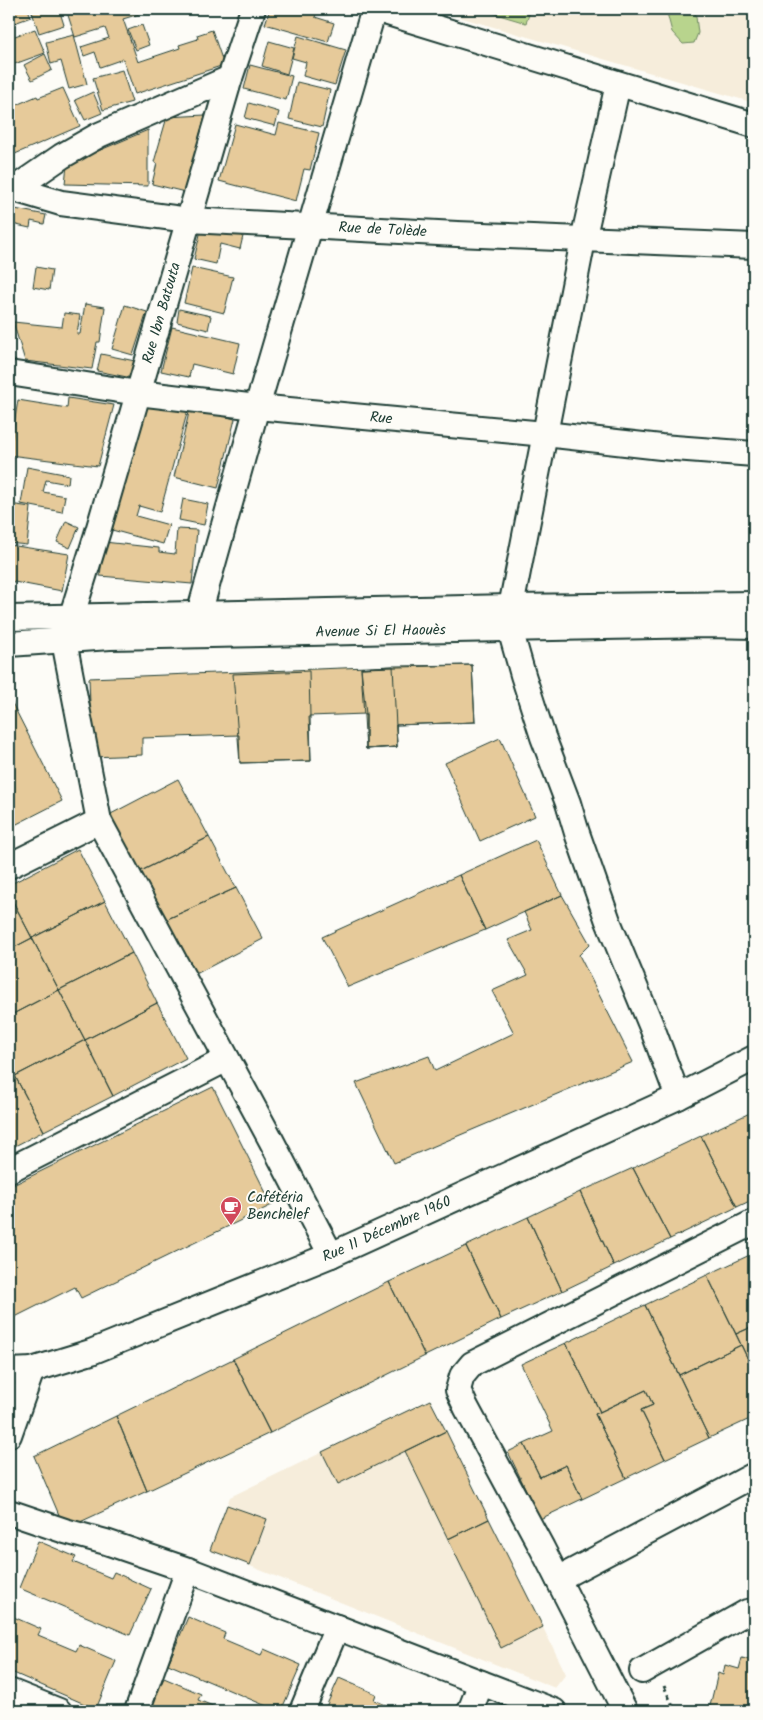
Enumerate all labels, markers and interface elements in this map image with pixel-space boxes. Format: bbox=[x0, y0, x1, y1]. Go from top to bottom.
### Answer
street label: Rue de Tolède bbox=[338, 216, 428, 244]
street label: Rue Ibn Batouta bbox=[136, 259, 188, 367]
street label: Rue bbox=[369, 406, 394, 432]
street label: Avenue Si El Haouès bbox=[315, 618, 447, 645]
place label: Cafétéria Benchelef bbox=[247, 1186, 310, 1227]
street label: Rue 11 Décembre 1960 bbox=[319, 1190, 456, 1269]
cafe icon: Cafétéria Benchelef bbox=[219, 1195, 243, 1226]

